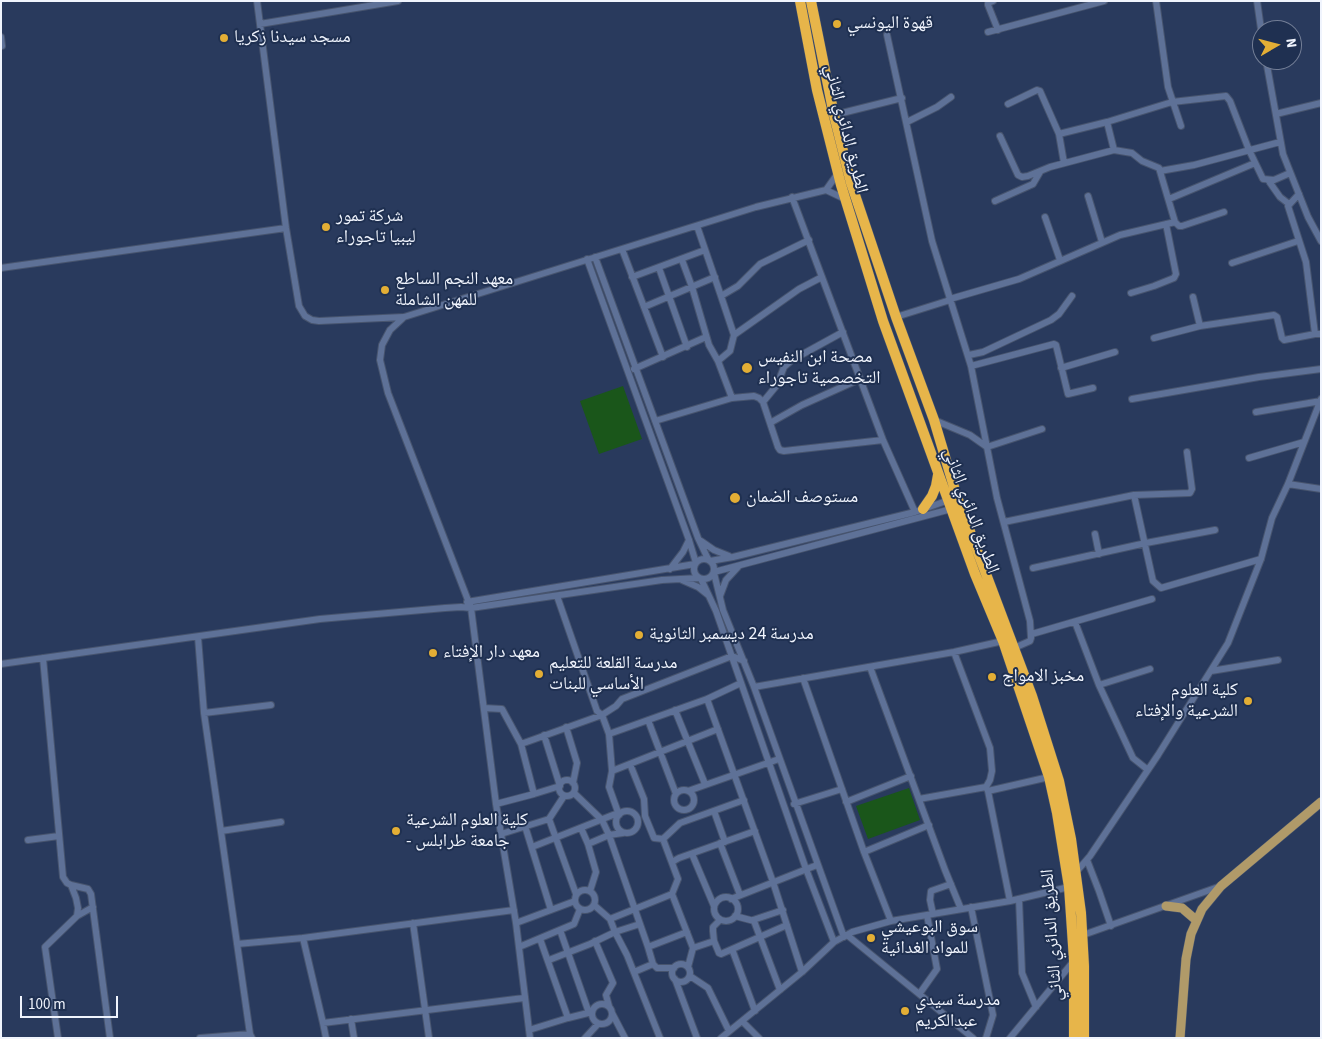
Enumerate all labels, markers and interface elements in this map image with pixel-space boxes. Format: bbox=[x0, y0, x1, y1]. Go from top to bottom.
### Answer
place label: قهوة اليونسي bbox=[847, 13, 933, 35]
marker: قهوة اليونسي bbox=[831, 18, 843, 30]
north arrow bbox=[1252, 20, 1302, 70]
place label: مسجد سيدنا زكريا bbox=[234, 27, 351, 49]
marker: مسجد سيدنا زكريا bbox=[218, 32, 230, 44]
text: N bbox=[1280, 37, 1301, 49]
street label: الطريق الدائري الثاني bbox=[819, 62, 871, 196]
place label: شركة تمور ليبيا تاجوراء bbox=[336, 206, 416, 248]
marker: شركة تمور ليبيا تاجوراء bbox=[320, 221, 332, 233]
place label: معهد النجم الساطع للمهن الشاملة bbox=[395, 269, 513, 312]
marker: معهد النجم الساطع للمهن الشاملة bbox=[379, 284, 391, 296]
place label: مصحة ابن النفيس التخصصية تاجوراء bbox=[758, 347, 880, 389]
marker: مصحة ابن النفيس التخصصية تاجوراء bbox=[740, 361, 754, 375]
street label: الطريق الدائري الثاني bbox=[937, 445, 1003, 577]
place label: مستوصف الضمان bbox=[746, 487, 858, 509]
marker: مستوصف الضمان bbox=[728, 491, 742, 505]
place label: مدرسة 24 ديسمبر الثانوية bbox=[649, 624, 814, 646]
marker: مدرسة 24 ديسمبر الثانوية bbox=[633, 629, 645, 641]
place label: معهد دار الإفتاء bbox=[443, 642, 540, 664]
marker: معهد دار الإفتاء bbox=[427, 647, 439, 659]
place label: مدرسة القلعة للتعليم الأساسي للبنات bbox=[549, 653, 677, 696]
place label: مخبز الامواج bbox=[1002, 666, 1084, 688]
marker: مدرسة القلعة للتعليم الأساسي للبنات bbox=[533, 668, 545, 680]
marker: مخبز الامواج bbox=[986, 671, 998, 683]
place label: كلية العلوم الشرعية والإفتاء bbox=[1135, 680, 1238, 722]
marker: كلية العلوم الشرعية والإفتاء bbox=[1242, 695, 1254, 707]
place label: كلية العلوم الشرعية - جامعة طرابلس bbox=[406, 810, 528, 852]
marker: كلية العلوم الشرعية - جامعة طرابلس bbox=[390, 825, 402, 837]
street label: الطريق الدائري الثاني bbox=[1038, 868, 1068, 1002]
place label: سوق البوعيشي للمواد الغدائية bbox=[881, 917, 978, 960]
marker: سوق البوعيشي للمواد الغدائية bbox=[865, 932, 877, 944]
scale bar bbox=[22, 986, 120, 1018]
place label: مدرسة سيدي عبدالكريم bbox=[915, 990, 1000, 1032]
text: 100 m bbox=[28, 994, 66, 1015]
marker: مدرسة سيدي عبدالكريم bbox=[899, 1005, 911, 1017]

